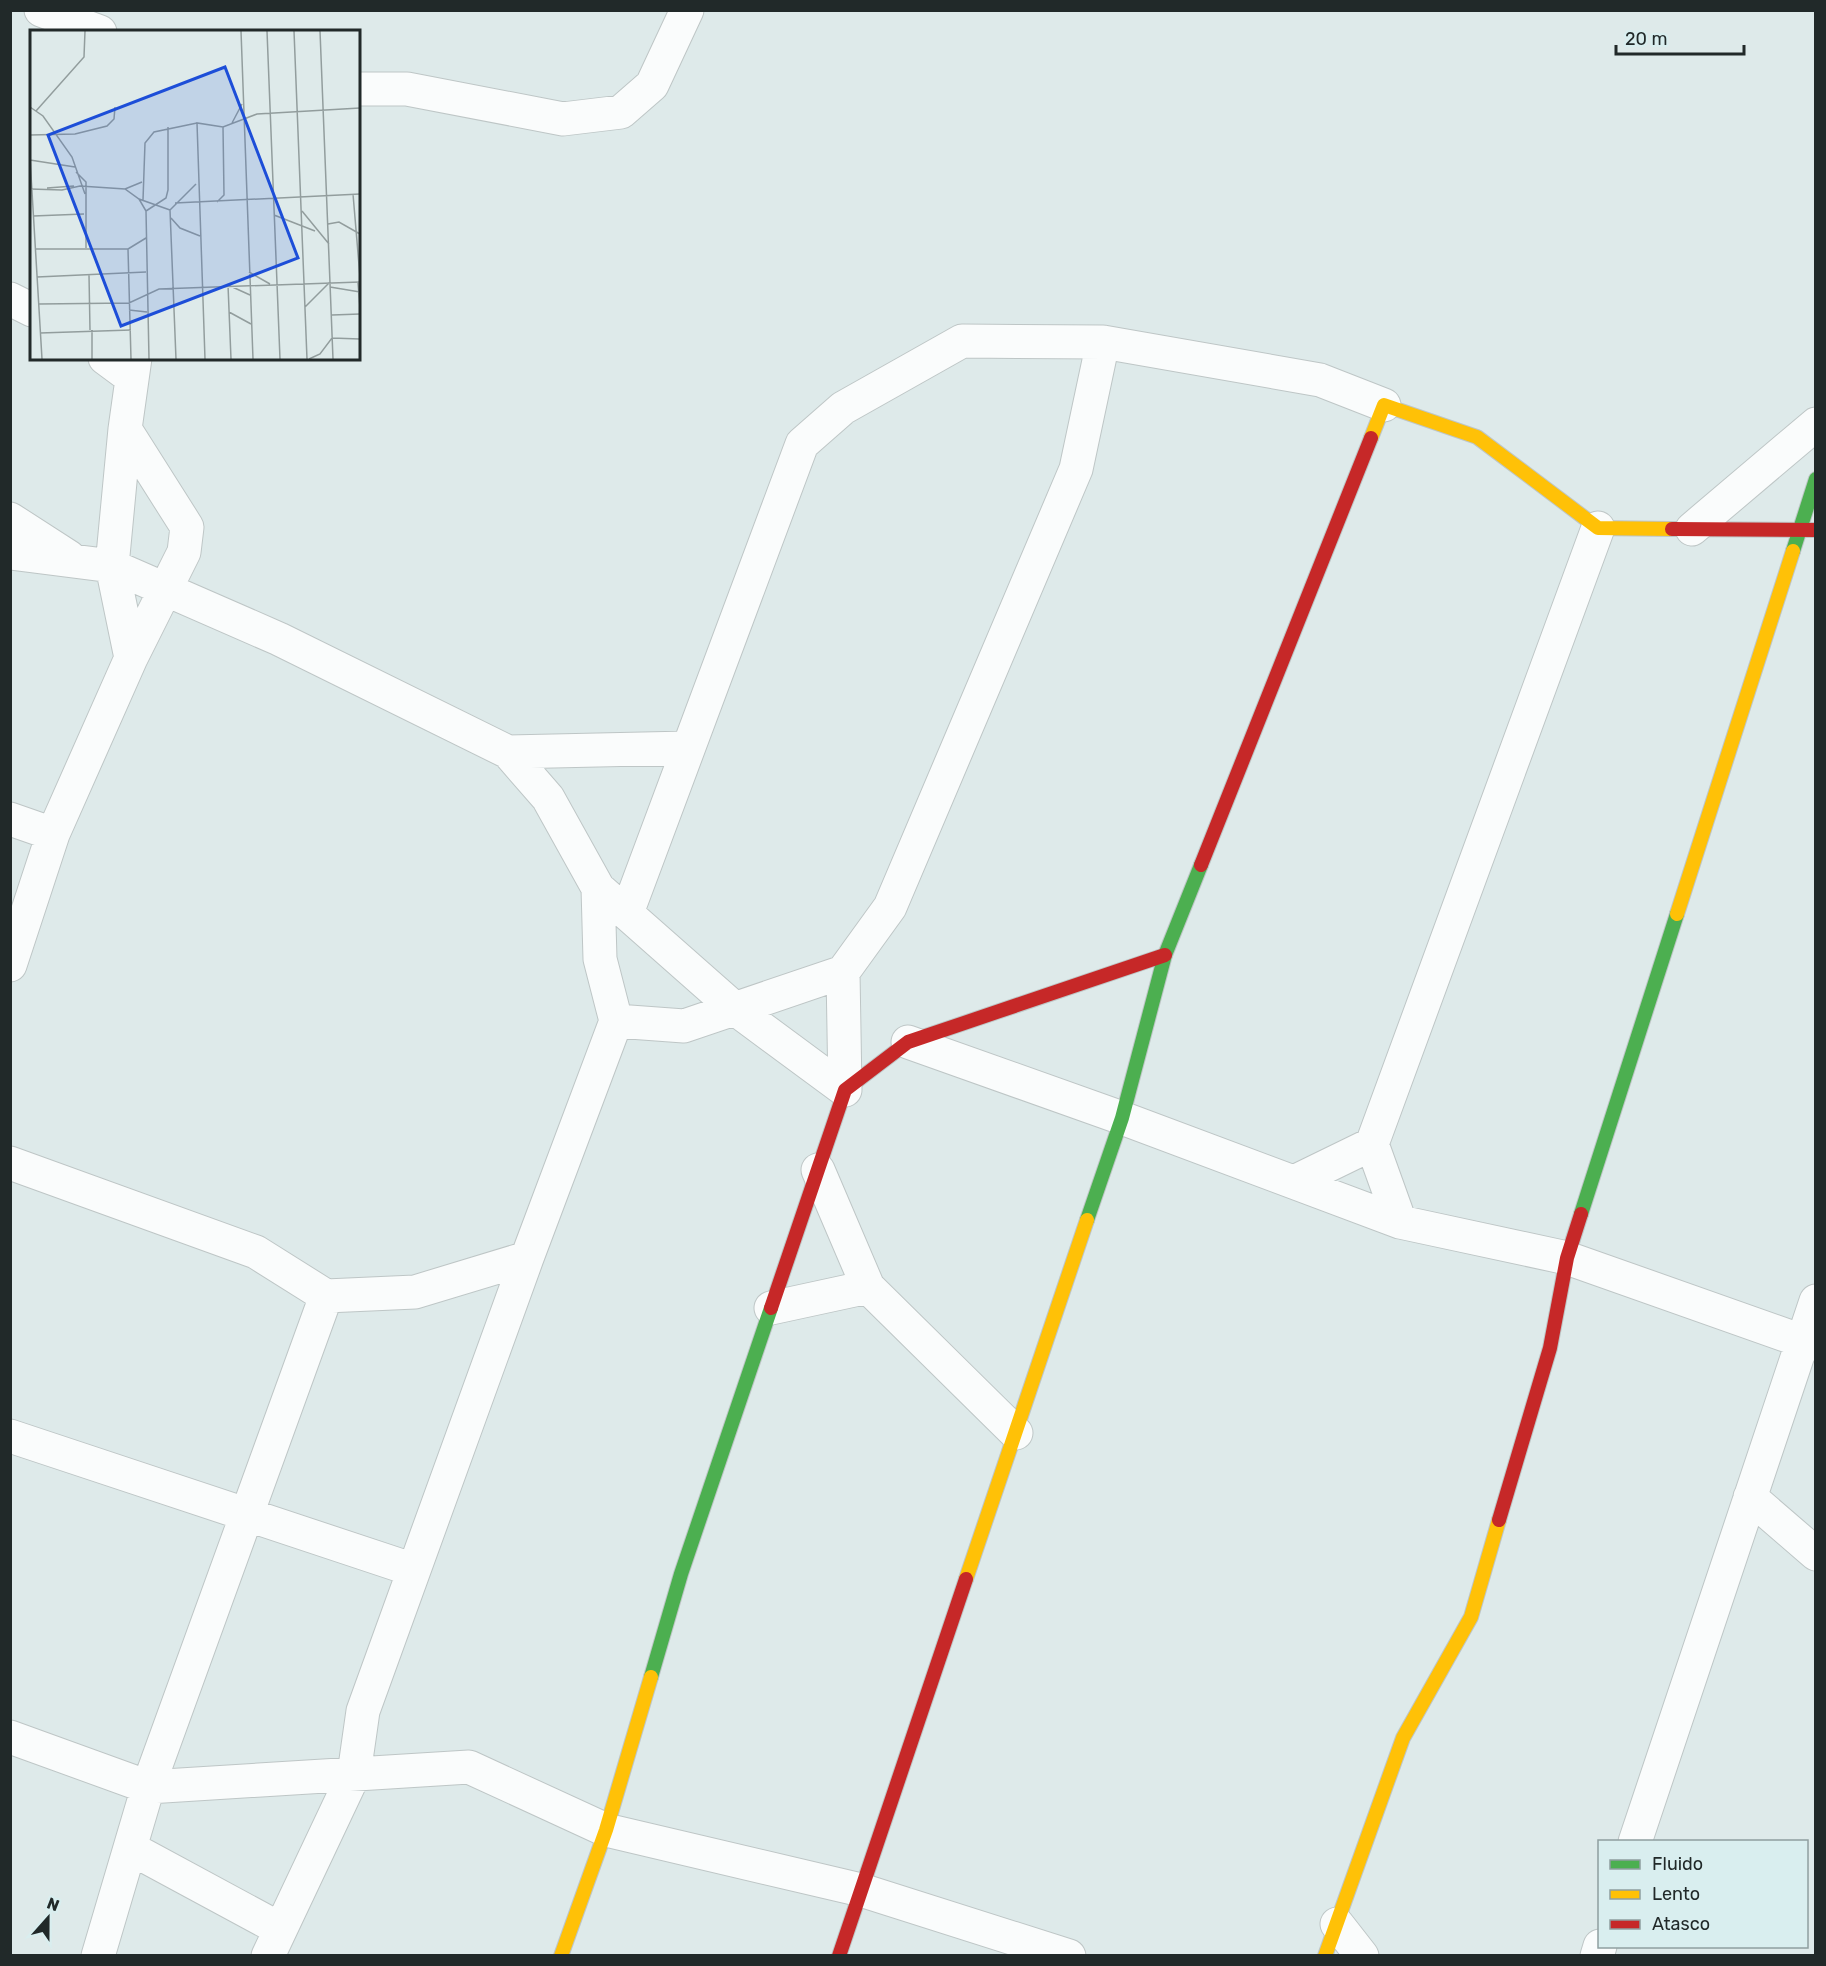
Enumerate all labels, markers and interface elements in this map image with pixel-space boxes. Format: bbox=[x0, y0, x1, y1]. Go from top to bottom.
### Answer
scale bar bbox=[1616, 18, 1744, 56]
text: 20 m bbox=[1625, 28, 1667, 50]
inset map bbox=[30, 30, 360, 360]
legend bbox=[1598, 1840, 1808, 1948]
text: Fluido bbox=[1652, 1853, 1703, 1875]
text: Lento bbox=[1652, 1883, 1700, 1905]
north arrow bbox=[18, 1888, 78, 1948]
text: N bbox=[44, 1894, 62, 1915]
text: Atasco bbox=[1652, 1913, 1710, 1935]

